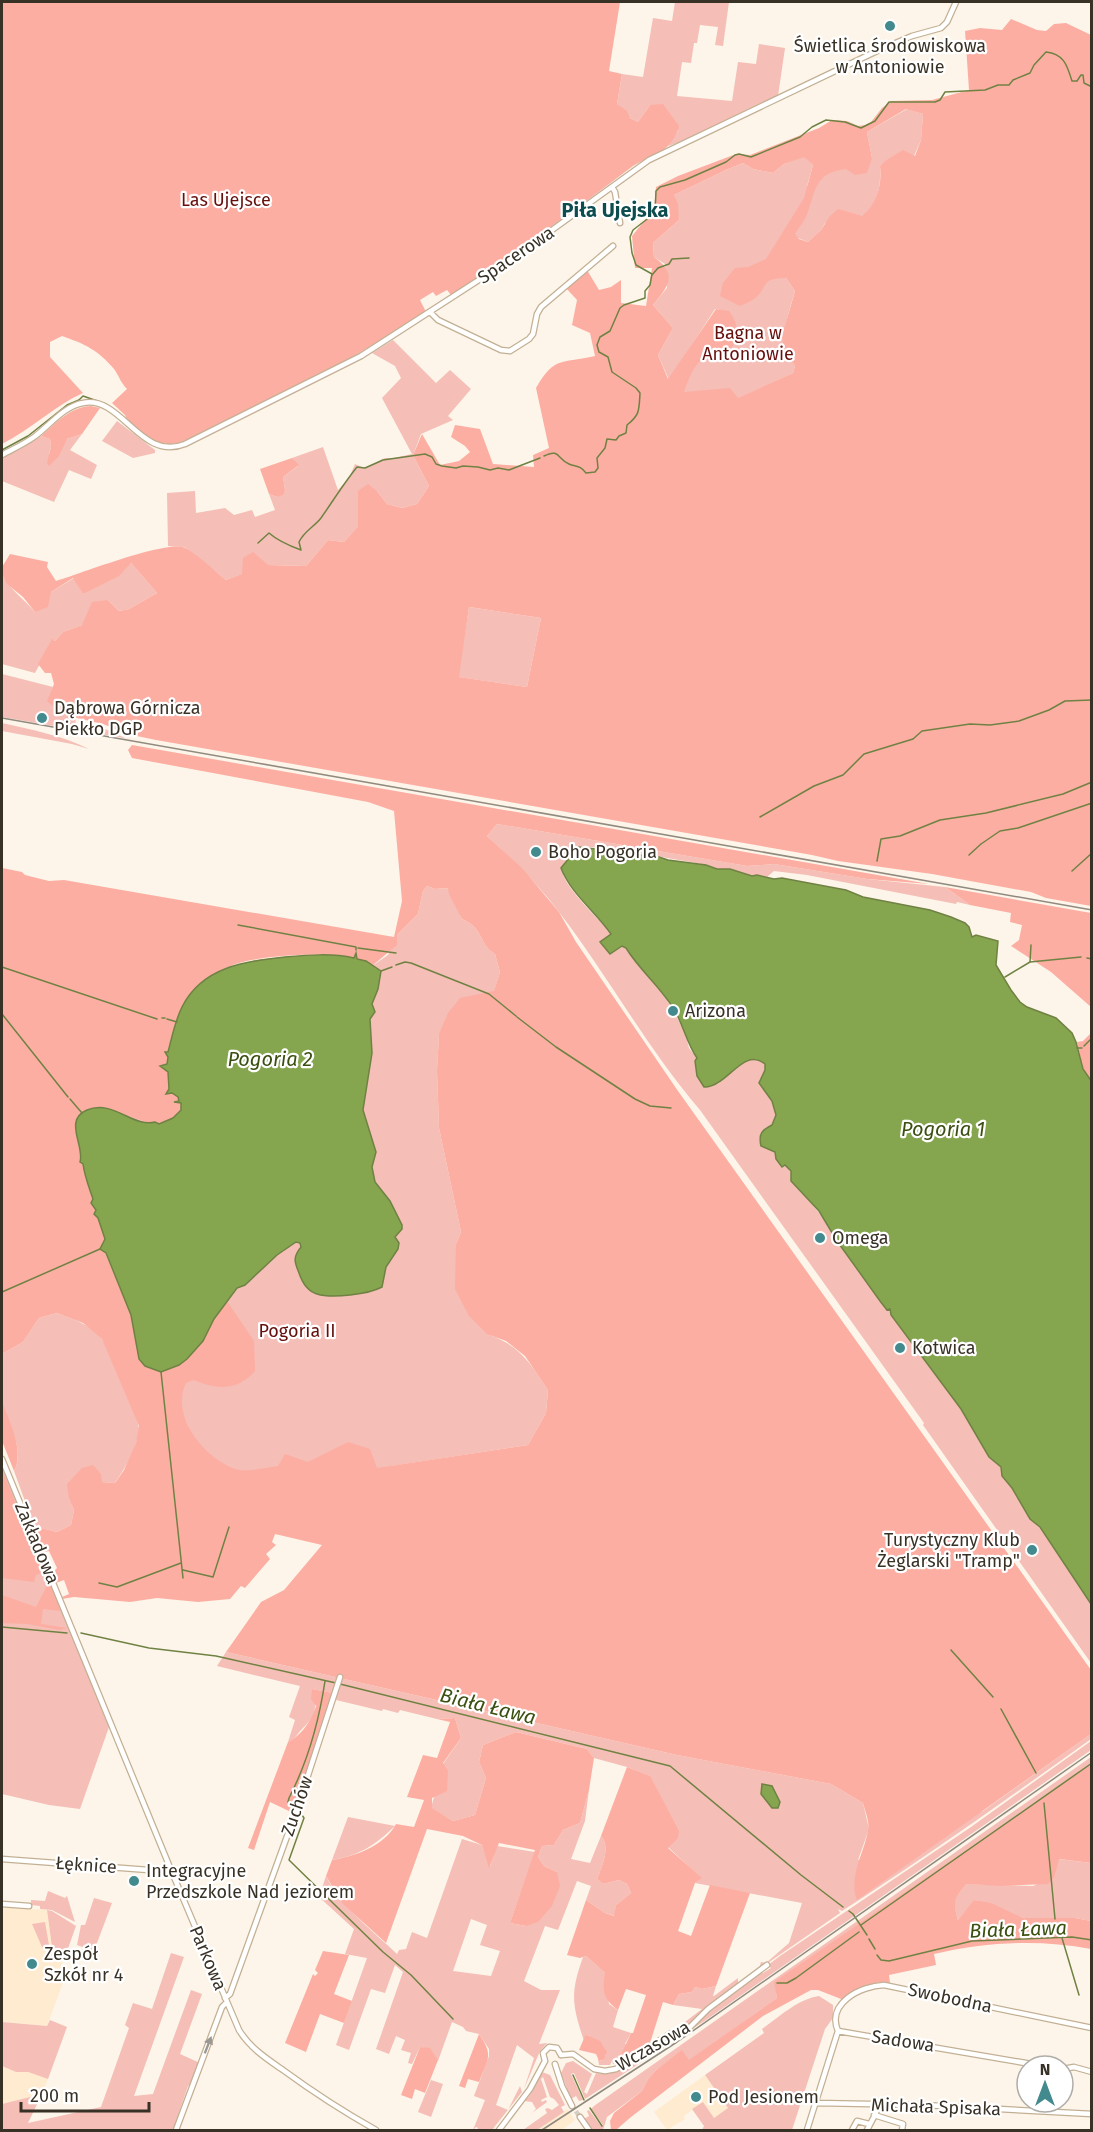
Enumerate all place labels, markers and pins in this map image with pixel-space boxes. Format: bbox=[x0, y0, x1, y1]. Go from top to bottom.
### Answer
marker: Świetlica środowiskowa w Antoniowie bbox=[883, 19, 897, 33]
place label: Świetlica środowiskowa w Antoniowie bbox=[794, 35, 986, 78]
place label: Dąbrowa Górnicza Piekło DGP bbox=[54, 697, 201, 740]
marker: Dąbrowa Górnicza Piekło DGP bbox=[35, 711, 49, 725]
place label: Boho Pogoria bbox=[548, 841, 657, 863]
marker: Boho Pogoria bbox=[529, 845, 543, 859]
place label: Arizona bbox=[685, 1000, 746, 1022]
marker: Arizona bbox=[666, 1004, 680, 1018]
place label: Omega bbox=[832, 1227, 889, 1249]
marker: Omega bbox=[813, 1231, 827, 1245]
place label: Kotwica bbox=[912, 1337, 976, 1359]
marker: Kotwica bbox=[893, 1341, 907, 1355]
place label: Turystyczny Klub Żeglarski "Tramp" bbox=[877, 1529, 1020, 1572]
marker: Turystyczny Klub Żeglarski "Tramp" bbox=[1025, 1543, 1039, 1557]
place label: Integracyjne Przedszkole Nad jeziorem bbox=[146, 1860, 354, 1903]
marker: Integracyjne Przedszkole Nad jeziorem bbox=[127, 1874, 141, 1888]
place label: Zespół Szkół nr 4 bbox=[44, 1943, 124, 1986]
marker: Zespół Szkół nr 4 bbox=[25, 1957, 39, 1971]
place label: Pod Jesionem bbox=[708, 2086, 819, 2108]
marker: Pod Jesionem bbox=[689, 2090, 703, 2104]

